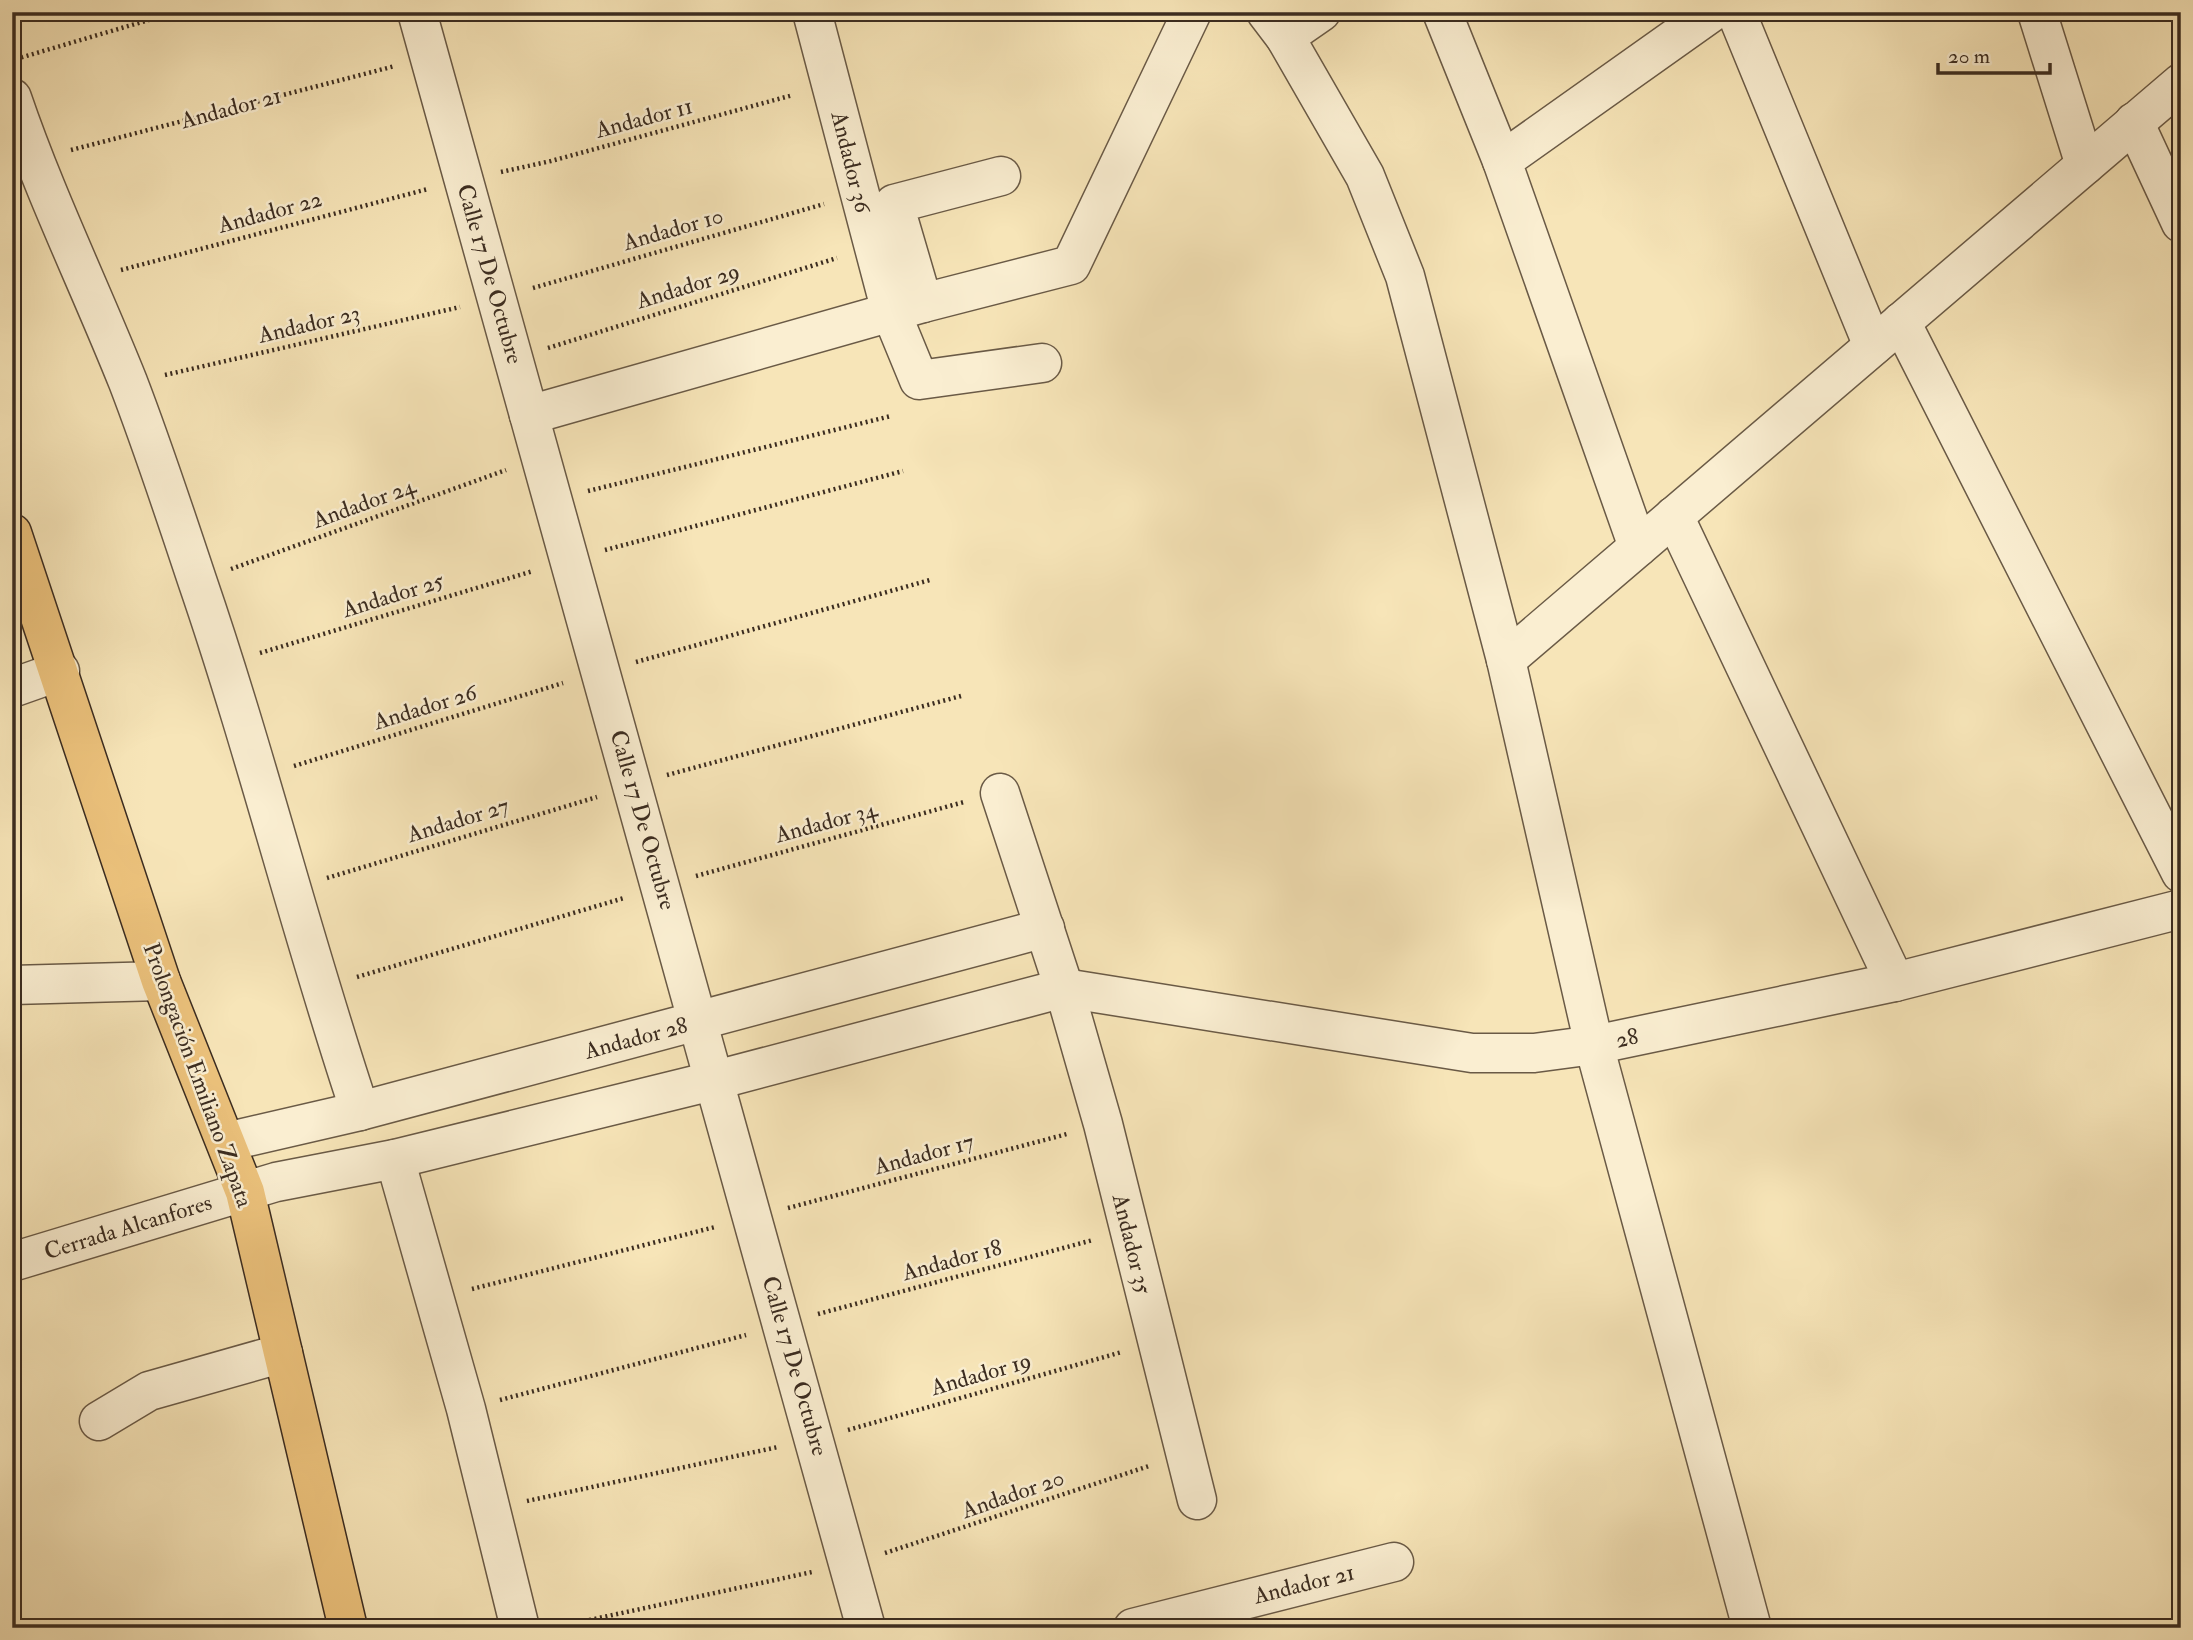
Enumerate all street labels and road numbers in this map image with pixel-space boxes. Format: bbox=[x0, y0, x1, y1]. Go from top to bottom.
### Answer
street label: Andador 21 bbox=[177, 81, 284, 136]
street label: Andador 11 bbox=[591, 91, 696, 145]
street label: Andador 36 bbox=[824, 107, 878, 217]
street label: Calle 17 De Octubre bbox=[450, 181, 530, 368]
street label: Andador 22 bbox=[214, 184, 325, 240]
street label: Andador 10 bbox=[619, 201, 726, 257]
street label: Andador 29 bbox=[632, 257, 743, 316]
street label: Andador 23 bbox=[254, 298, 363, 350]
street label: Andador 24 bbox=[308, 471, 421, 535]
street label: Andador 25 bbox=[338, 566, 447, 624]
street label: Andador 26 bbox=[369, 677, 481, 737]
street label: Calle 17 De Octubre bbox=[603, 727, 683, 914]
street label: Andador 27 bbox=[403, 791, 513, 850]
street label: Andador 34 bbox=[771, 794, 882, 850]
street label: Prolongación Emiliano Zapata bbox=[136, 939, 260, 1212]
street label: Andador 28 bbox=[580, 1010, 691, 1066]
street label: 28 bbox=[1613, 1021, 1641, 1055]
street label: Andador 17 bbox=[870, 1127, 977, 1181]
street label: Cerrada Alcanfores bbox=[41, 1188, 216, 1266]
street label: Andador 35 bbox=[1105, 1190, 1158, 1297]
street label: Andador 18 bbox=[898, 1233, 1005, 1287]
street label: Calle 17 De Octubre bbox=[755, 1273, 835, 1460]
street label: Andador 19 bbox=[927, 1346, 1034, 1402]
street label: Andador 20 bbox=[957, 1463, 1068, 1525]
street label: Andador 21 bbox=[1250, 1557, 1357, 1611]

